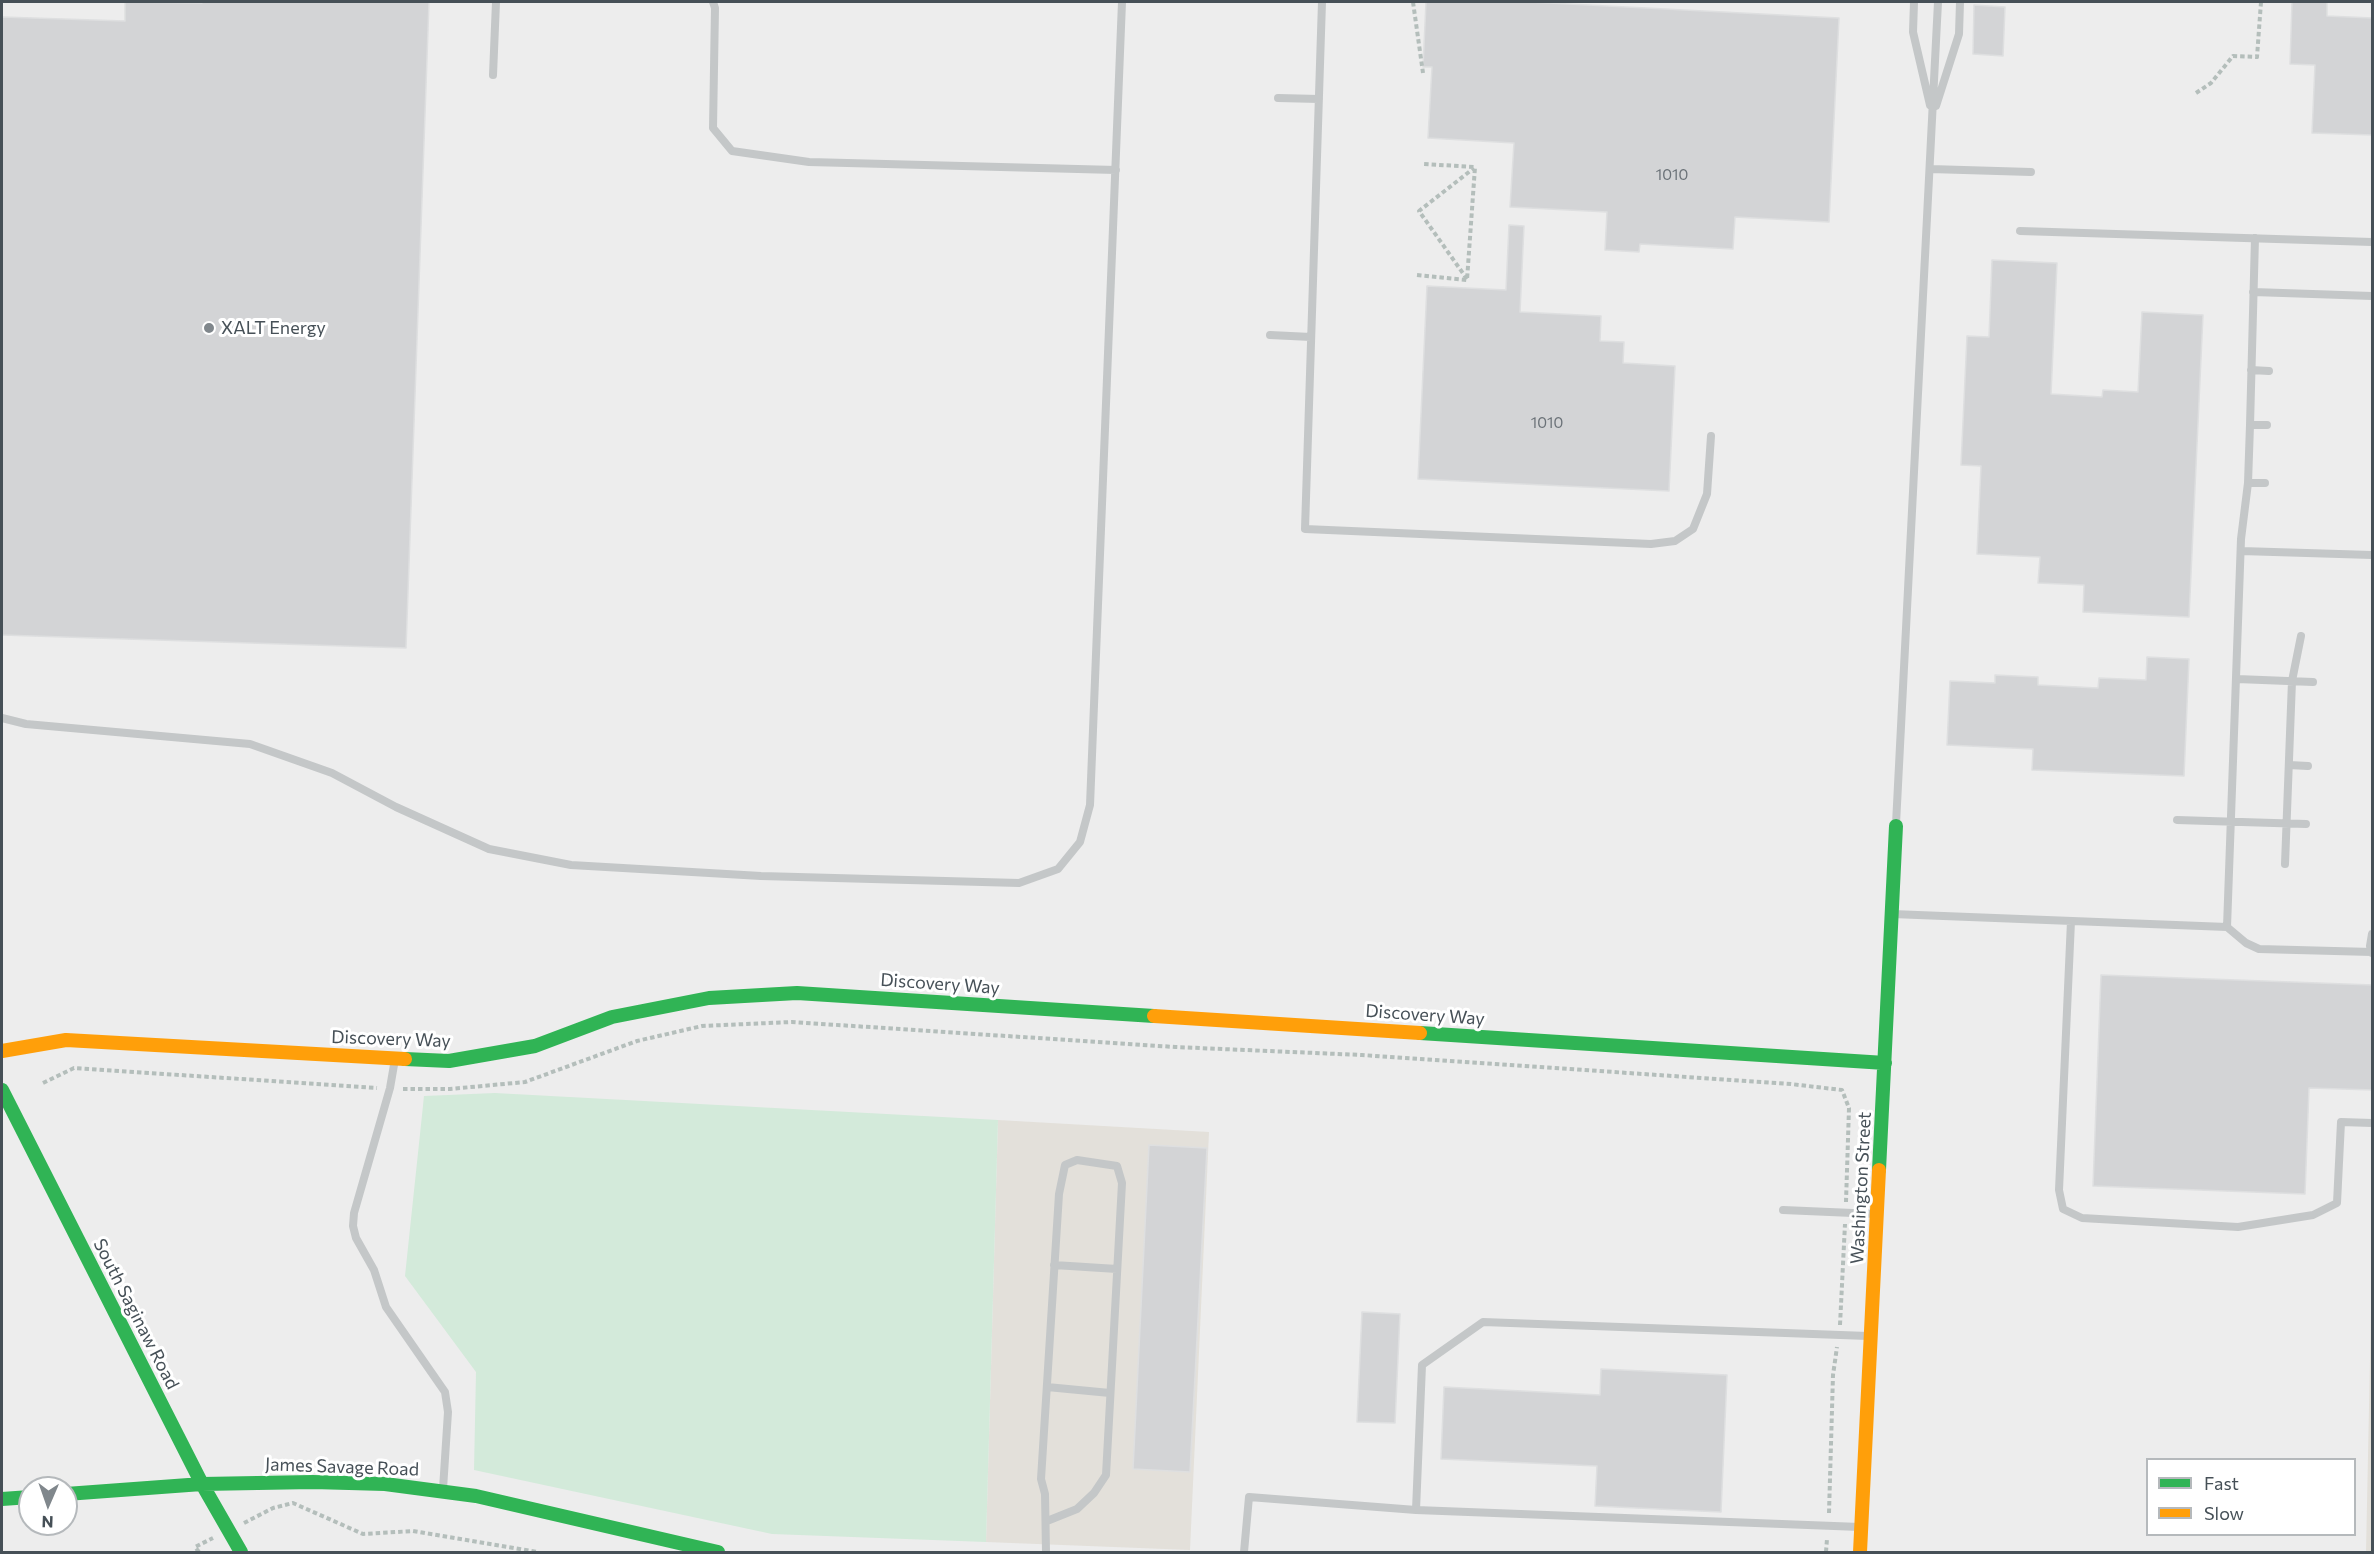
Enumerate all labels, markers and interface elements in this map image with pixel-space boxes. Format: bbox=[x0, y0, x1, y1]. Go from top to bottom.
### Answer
house number: 1010 bbox=[1656, 166, 1688, 184]
place label: XALT Energy bbox=[221, 317, 326, 339]
marker: XALT Energy bbox=[202, 321, 216, 335]
house number: 1010 bbox=[1531, 414, 1563, 432]
street label: Discovery Way bbox=[880, 969, 1000, 999]
street label: Discovery Way bbox=[1365, 1000, 1485, 1030]
street label: Discovery Way bbox=[331, 1026, 451, 1052]
street label: Washington Street bbox=[1846, 1111, 1876, 1265]
street label: South Saginaw Road bbox=[89, 1235, 183, 1393]
street label: James Savage Road bbox=[265, 1454, 419, 1480]
legend bbox=[2146, 1458, 2356, 1536]
text: Fast bbox=[2204, 1472, 2239, 1494]
north arrow bbox=[18, 1476, 78, 1536]
text: Slow bbox=[2204, 1502, 2244, 1524]
text: N bbox=[41, 1513, 54, 1532]

